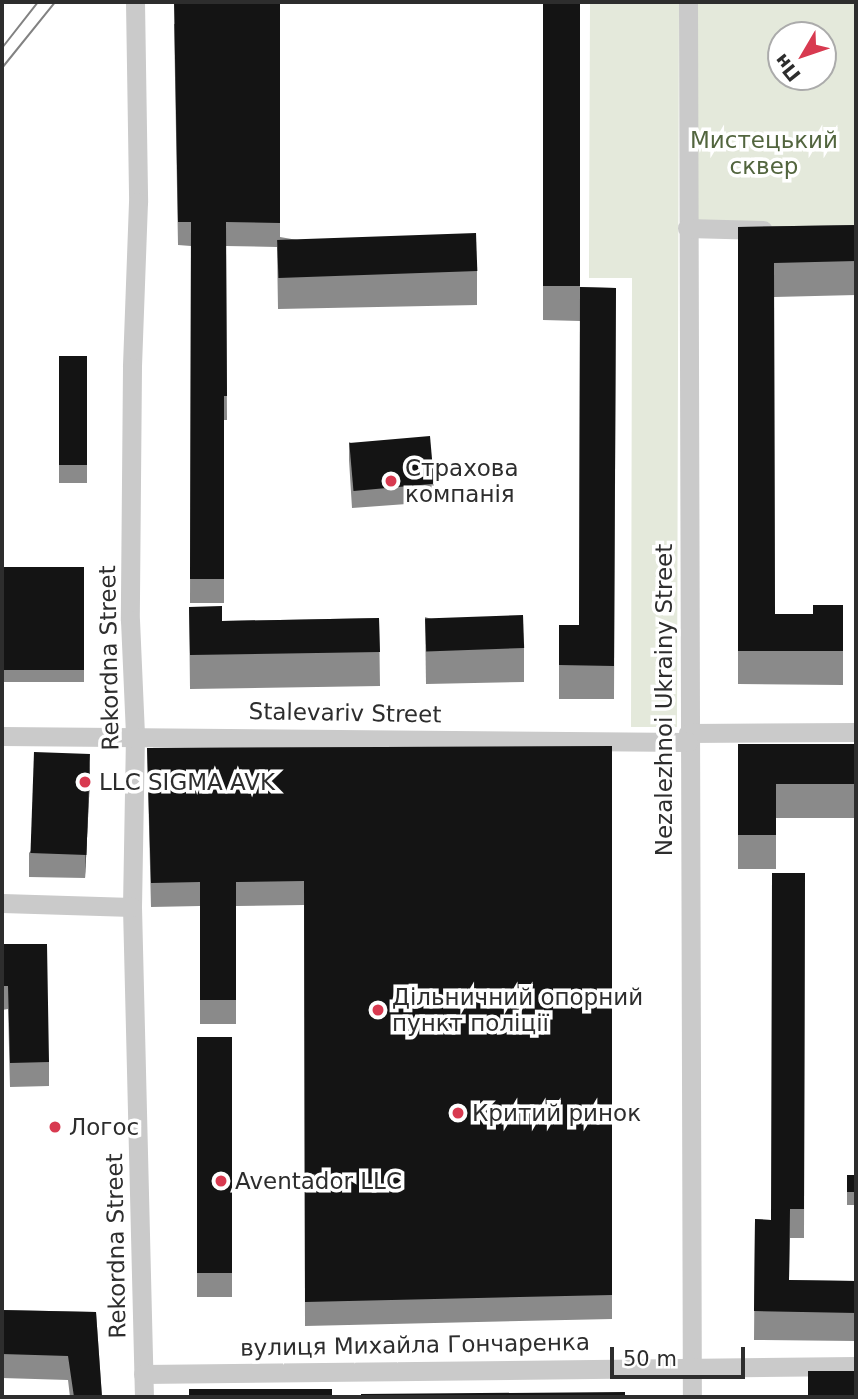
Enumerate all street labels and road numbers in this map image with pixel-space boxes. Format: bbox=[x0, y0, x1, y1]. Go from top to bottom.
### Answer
street label: Nezalezhnoi Ukrainy Street bbox=[650, 544, 678, 856]
street label: Rekordna Street bbox=[94, 565, 124, 751]
street label: Stalevariv Street bbox=[248, 698, 442, 728]
street label: Rekordna Street bbox=[101, 1153, 131, 1339]
street label: вулиця Михайла Гончаренка bbox=[240, 1328, 590, 1362]

